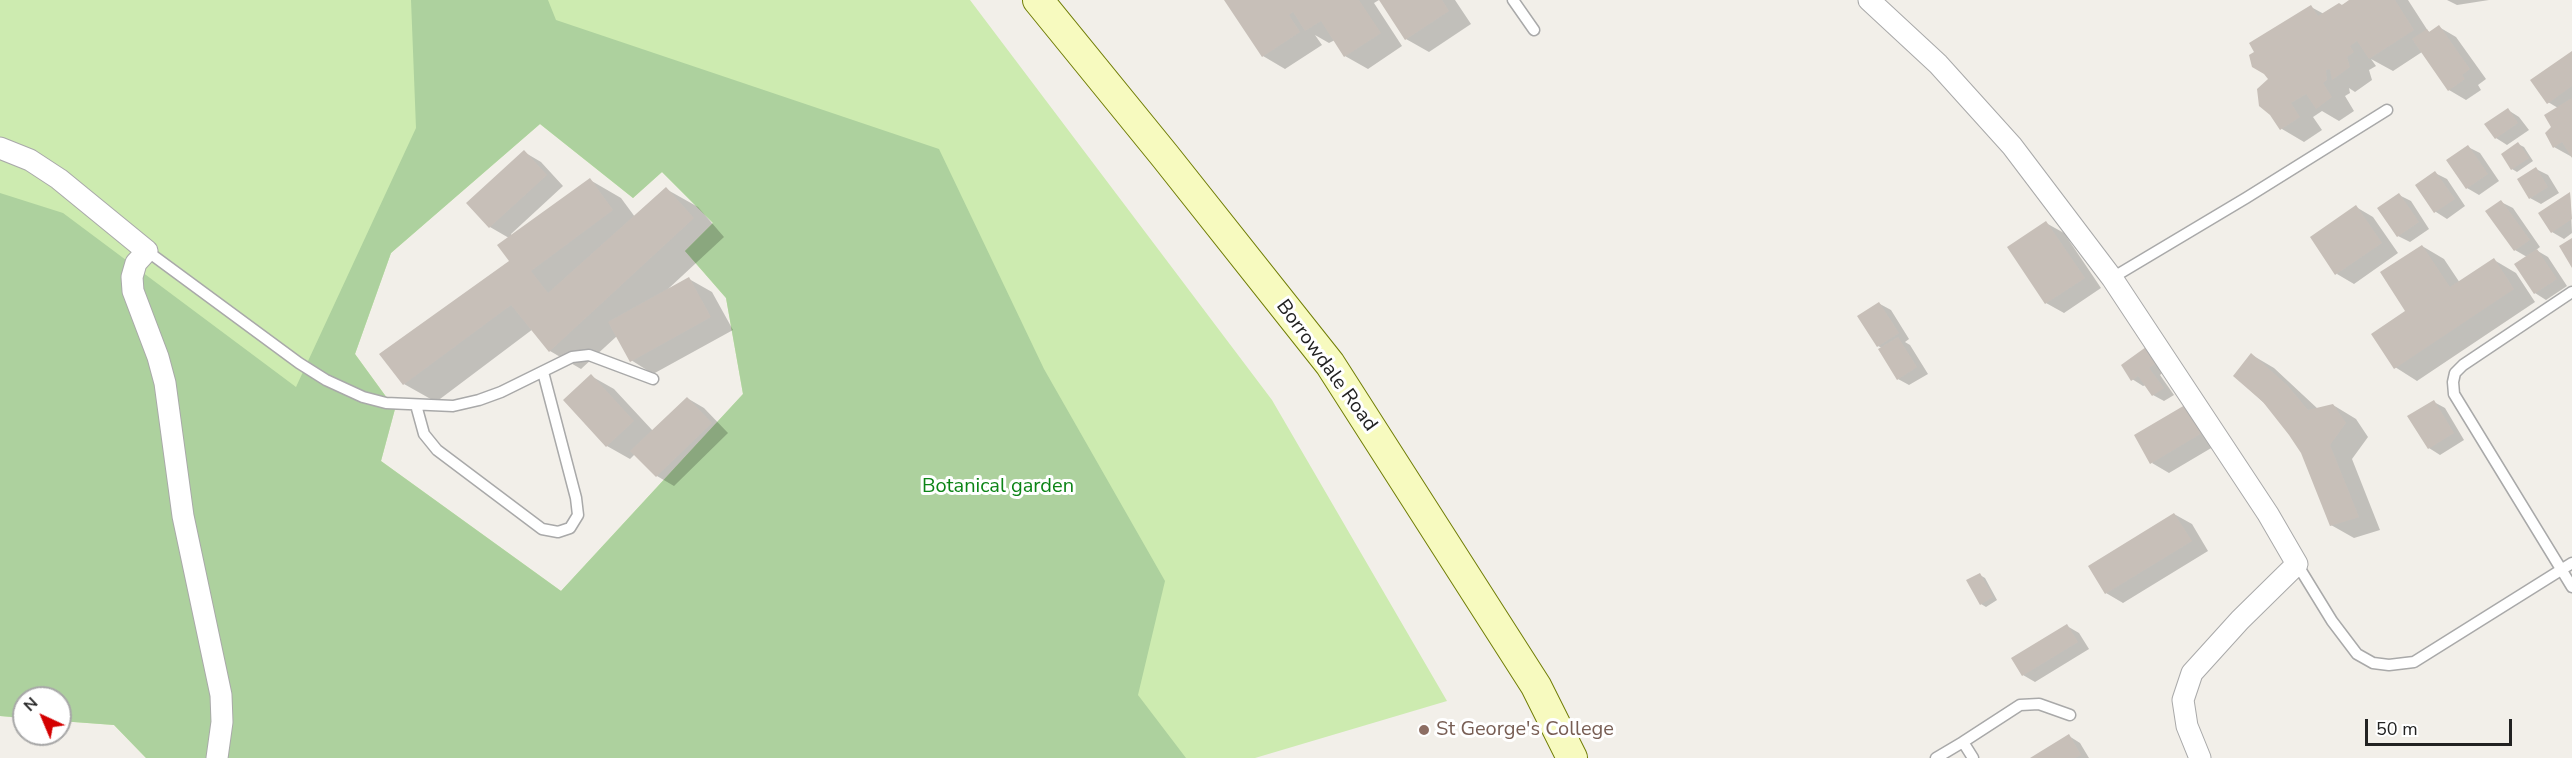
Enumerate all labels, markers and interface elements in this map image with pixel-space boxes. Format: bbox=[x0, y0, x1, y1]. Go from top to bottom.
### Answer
street label: Borrowdale Road bbox=[1270, 295, 1382, 437]
park label: Botanical garden bbox=[922, 475, 1074, 499]
north arrow bbox=[12, 686, 72, 746]
text: N bbox=[19, 692, 43, 717]
scale bar bbox=[2368, 707, 2515, 745]
text: 50 m bbox=[2376, 717, 2418, 741]
place label: St George's College bbox=[1436, 718, 1614, 742]
marker: St George's College bbox=[1417, 723, 1431, 737]

